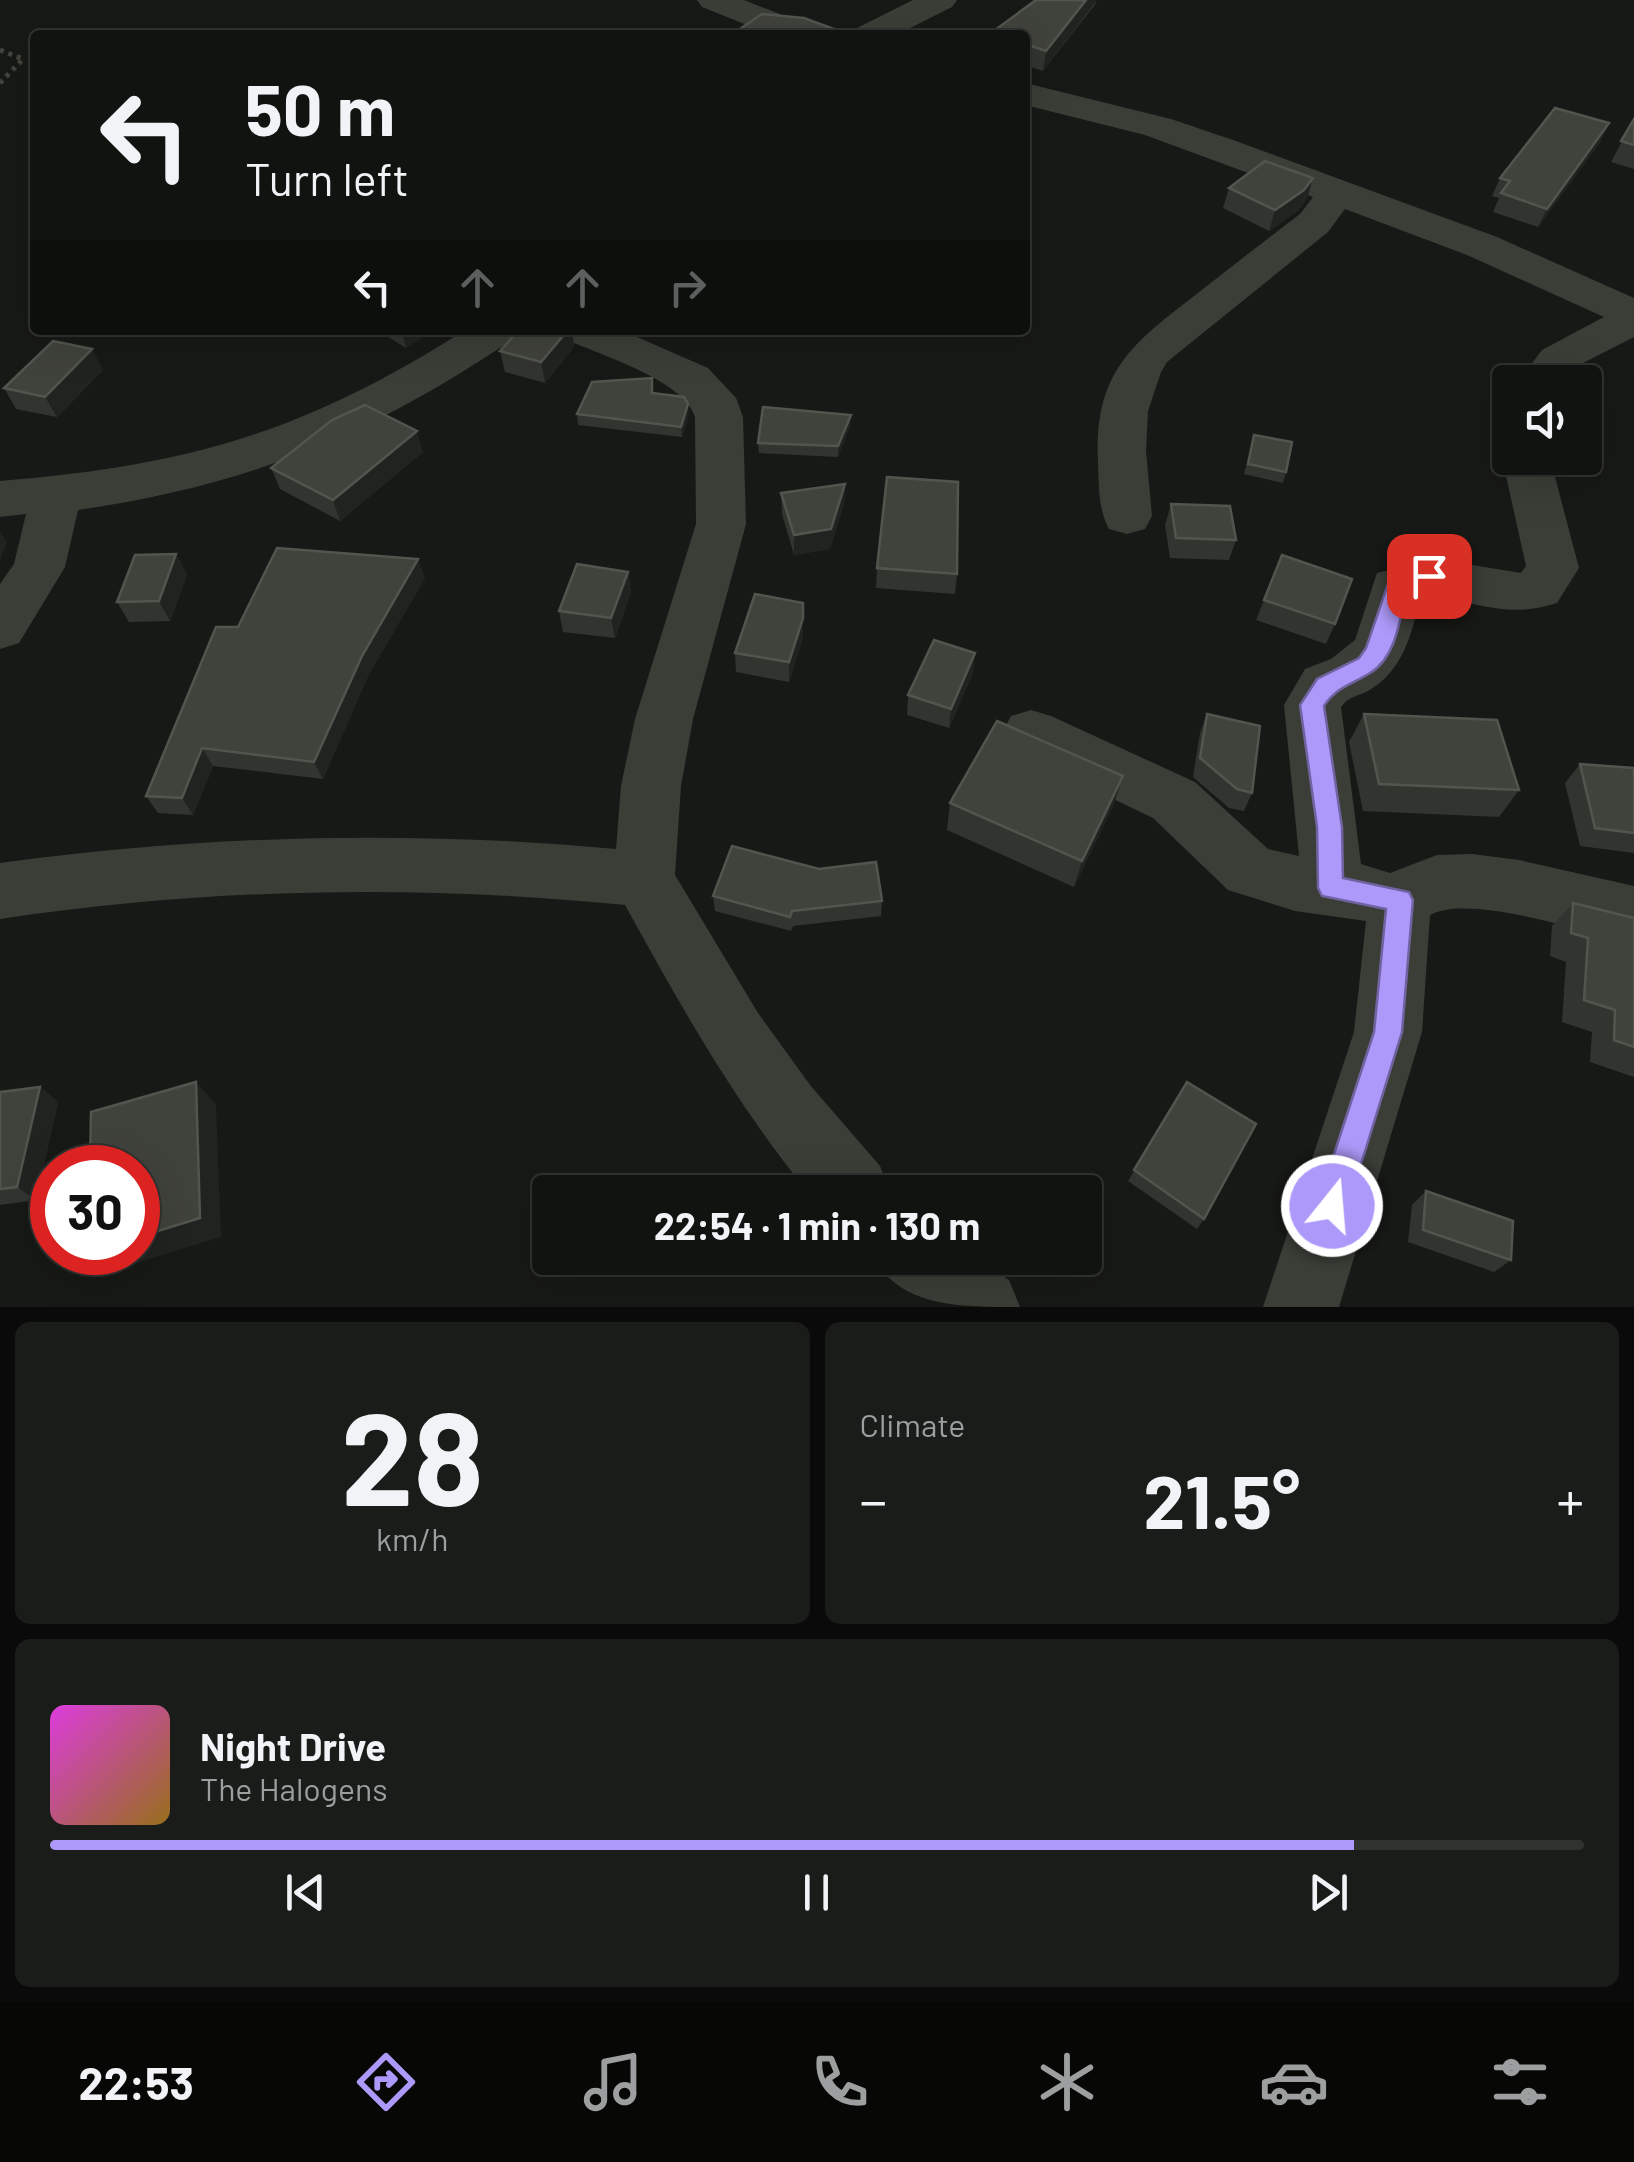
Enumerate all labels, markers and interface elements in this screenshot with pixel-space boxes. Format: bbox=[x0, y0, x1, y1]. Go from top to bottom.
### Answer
text: 50 m bbox=[245, 66, 395, 150]
icon: left bbox=[80, 70, 210, 200]
text: Turn left bbox=[245, 151, 409, 205]
icon: left bbox=[345, 260, 400, 315]
icon: ahead bbox=[450, 260, 505, 315]
icon: ahead bbox=[555, 260, 610, 315]
icon: right bbox=[660, 260, 715, 315]
map controls bbox=[1492, 365, 1602, 475]
button: sound bbox=[1492, 365, 1602, 475]
pin bbox=[1387, 534, 1472, 619]
icon: arrive bbox=[1402, 549, 1457, 604]
speed limit sign: 30 bbox=[30, 1145, 160, 1275]
position arrow bbox=[1280, 1154, 1384, 1258]
text: 22:54 · 1 min · 130 m bbox=[654, 1202, 980, 1248]
text: 28 bbox=[341, 1376, 484, 1532]
text: Climate bbox=[860, 1405, 965, 1443]
text: 21.5° bbox=[1143, 1454, 1300, 1544]
text: − bbox=[860, 1466, 887, 1532]
text: + bbox=[1556, 1466, 1584, 1532]
text: km/h bbox=[376, 1519, 448, 1557]
text: Night Drive bbox=[200, 1723, 386, 1769]
text: The Halogens bbox=[200, 1769, 388, 1807]
icon: previous bbox=[278, 1865, 333, 1920]
icon: pause bbox=[789, 1865, 844, 1920]
icon: next bbox=[1301, 1865, 1356, 1920]
icon: directions bbox=[351, 2047, 421, 2117]
icon: music bbox=[578, 2047, 648, 2117]
icon: phone bbox=[805, 2047, 875, 2117]
icon: climate bbox=[1032, 2047, 1102, 2117]
icon: car bbox=[1259, 2047, 1329, 2117]
icon: filters bbox=[1485, 2047, 1555, 2117]
text: 22:53 bbox=[78, 2055, 194, 2109]

